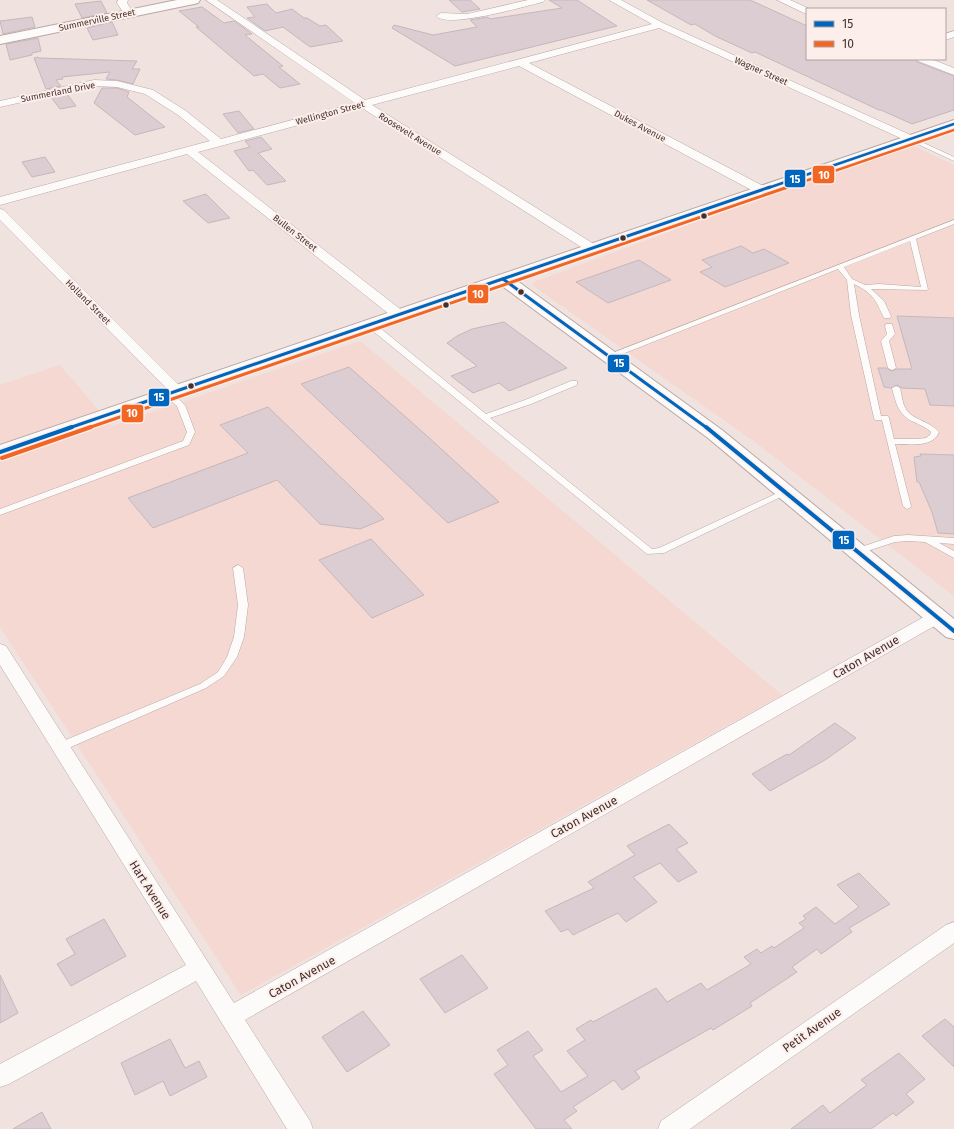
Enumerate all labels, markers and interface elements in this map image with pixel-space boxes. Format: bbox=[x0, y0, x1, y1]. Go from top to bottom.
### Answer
street label: Summerville Street bbox=[58, 7, 137, 33]
legend bbox=[806, 8, 946, 60]
text: 15 bbox=[842, 17, 853, 31]
text: 10 bbox=[842, 37, 854, 51]
street label: Wagner Street bbox=[733, 55, 790, 87]
street label: Summerland Drive bbox=[20, 80, 96, 104]
street label: Wellington Street bbox=[295, 99, 366, 127]
street label: Dukes Avenue bbox=[613, 108, 668, 144]
street label: Roosevelt Avenue bbox=[377, 111, 443, 157]
line badge: 10 bbox=[812, 165, 835, 184]
line badge: 15 bbox=[784, 169, 806, 188]
text: 10 bbox=[818, 169, 830, 182]
text: 15 bbox=[790, 173, 801, 186]
unlabelled marker bbox=[699, 211, 709, 221]
street label: Bullen Street bbox=[271, 213, 320, 254]
unlabelled marker bbox=[618, 233, 628, 243]
street label: Holland Street bbox=[64, 278, 113, 327]
line badge: 10 bbox=[467, 284, 489, 304]
unlabelled marker bbox=[516, 287, 526, 297]
text: 10 bbox=[472, 288, 484, 301]
unlabelled marker bbox=[441, 300, 451, 310]
line badge: 15 bbox=[607, 354, 630, 373]
text: 15 bbox=[614, 357, 625, 370]
unlabelled marker bbox=[186, 381, 196, 391]
line badge: 15 bbox=[148, 388, 170, 407]
text: 15 bbox=[154, 391, 165, 404]
line badge: 10 bbox=[121, 404, 144, 423]
text: 10 bbox=[126, 407, 138, 420]
line badge: 15 bbox=[832, 530, 855, 550]
text: 15 bbox=[839, 534, 850, 547]
street label: Caton Avenue bbox=[830, 632, 902, 682]
street label: Caton Avenue bbox=[548, 793, 620, 841]
street label: Hart Avenue bbox=[126, 858, 174, 922]
street label: Caton Avenue bbox=[266, 953, 338, 1001]
street label: Petit Avenue bbox=[780, 1005, 844, 1055]

